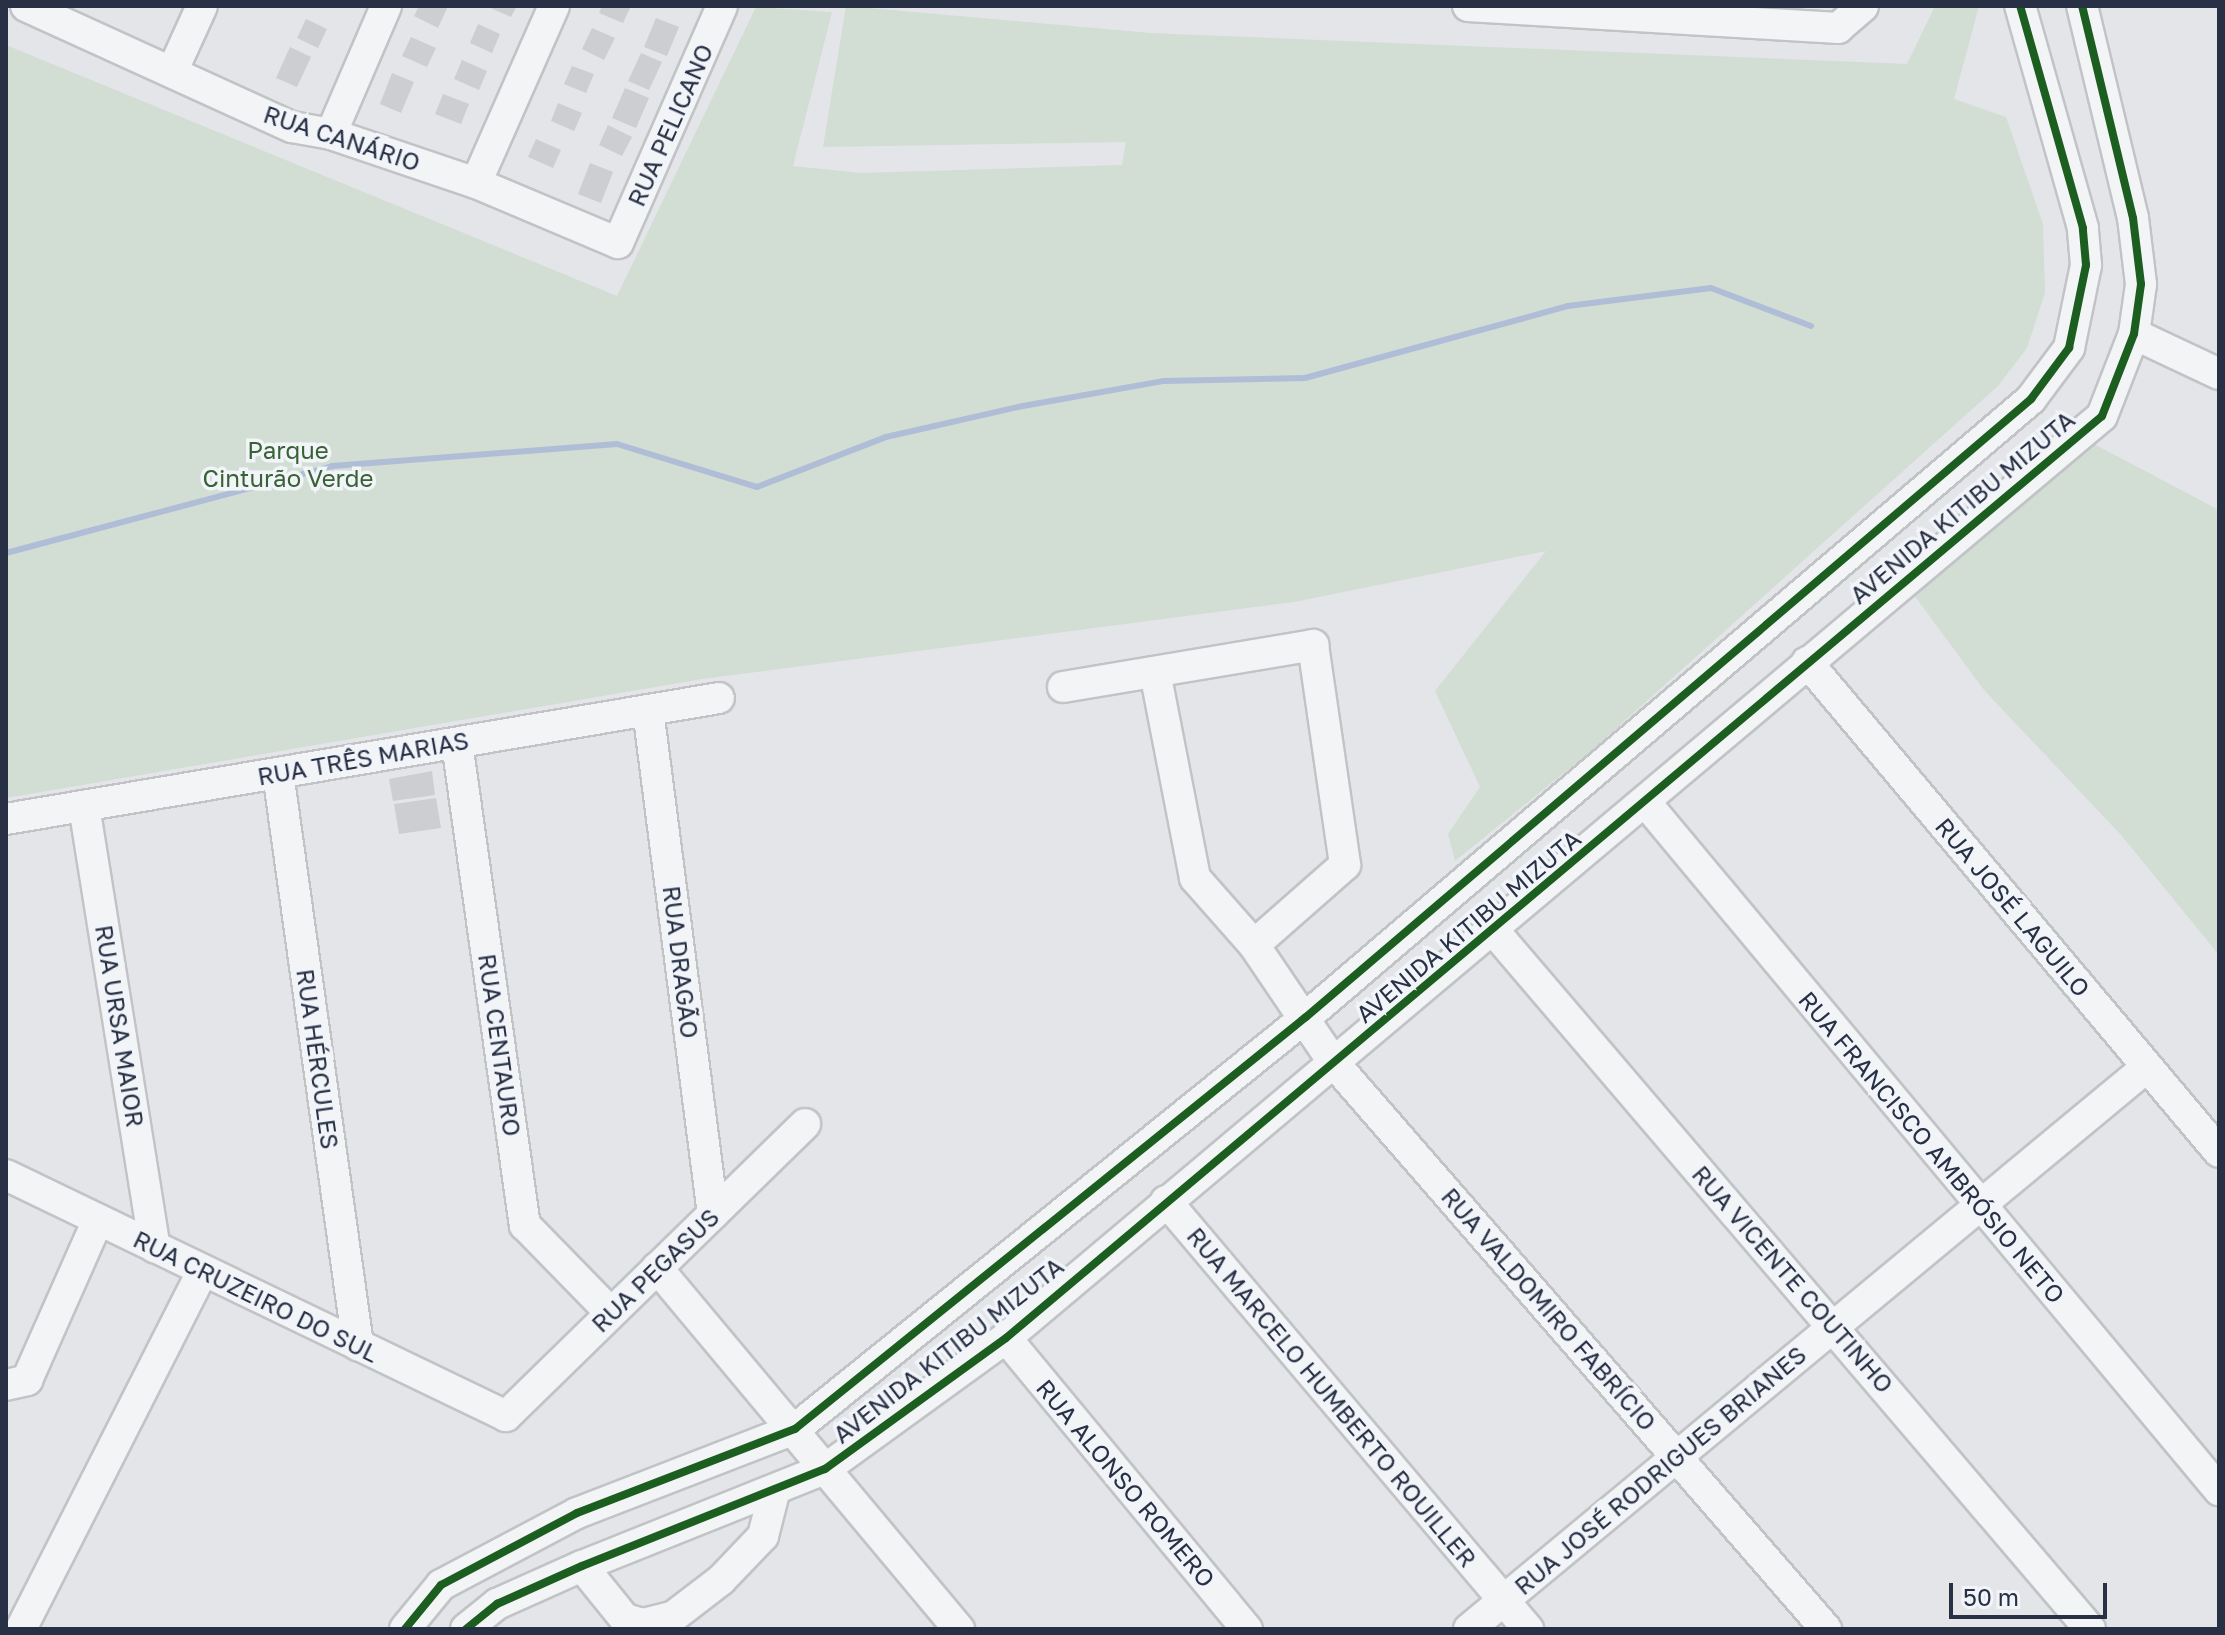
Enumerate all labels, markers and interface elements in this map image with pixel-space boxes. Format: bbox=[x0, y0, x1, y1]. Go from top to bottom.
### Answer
street label: RUA PELICANO bbox=[621, 39, 719, 211]
street label: RUA CANÁRIO bbox=[260, 99, 424, 177]
street label: AVENIDA KITIBU MIZUTA bbox=[1844, 405, 2080, 609]
park label: Parque Cinturão Verde bbox=[203, 436, 373, 492]
street label: RUA TRÊS MARIAS bbox=[255, 725, 471, 791]
street label: RUA JOSÉ LAGUILO bbox=[1930, 812, 2096, 1002]
street label: AVENIDA KITIBU MIZUTA bbox=[1350, 824, 1586, 1028]
street label: RUA DRAGÃO bbox=[657, 884, 705, 1040]
street label: RUA URSA MAIOR bbox=[90, 923, 150, 1129]
street label: RUA CENTAURO bbox=[473, 952, 527, 1138]
street label: RUA HÉRCULES bbox=[291, 967, 345, 1151]
street label: RUA FRANCISCO AMBRÓSIO NETO bbox=[1793, 985, 2071, 1309]
street label: RUA VICENTE COUTINHO bbox=[1686, 1160, 1900, 1398]
street label: RUA VALDOMIRO FABRÍCIO bbox=[1436, 1182, 1662, 1436]
street label: RUA PEGASUS bbox=[585, 1202, 725, 1338]
street label: RUA MARCELO HUMBERTO ROUILLER bbox=[1181, 1221, 1483, 1573]
street label: RUA CRUZEIRO DO SUL bbox=[129, 1224, 383, 1368]
street label: AVENIDA KITIBU MIZUTA bbox=[827, 1251, 1069, 1449]
street label: RUA JOSÉ RODRIGUES BRIANES bbox=[1508, 1340, 1812, 1600]
street label: RUA ALONSO ROMERO bbox=[1031, 1373, 1221, 1593]
scale bar bbox=[1953, 1567, 2111, 1617]
text: 50 m bbox=[1963, 1582, 2019, 1611]

